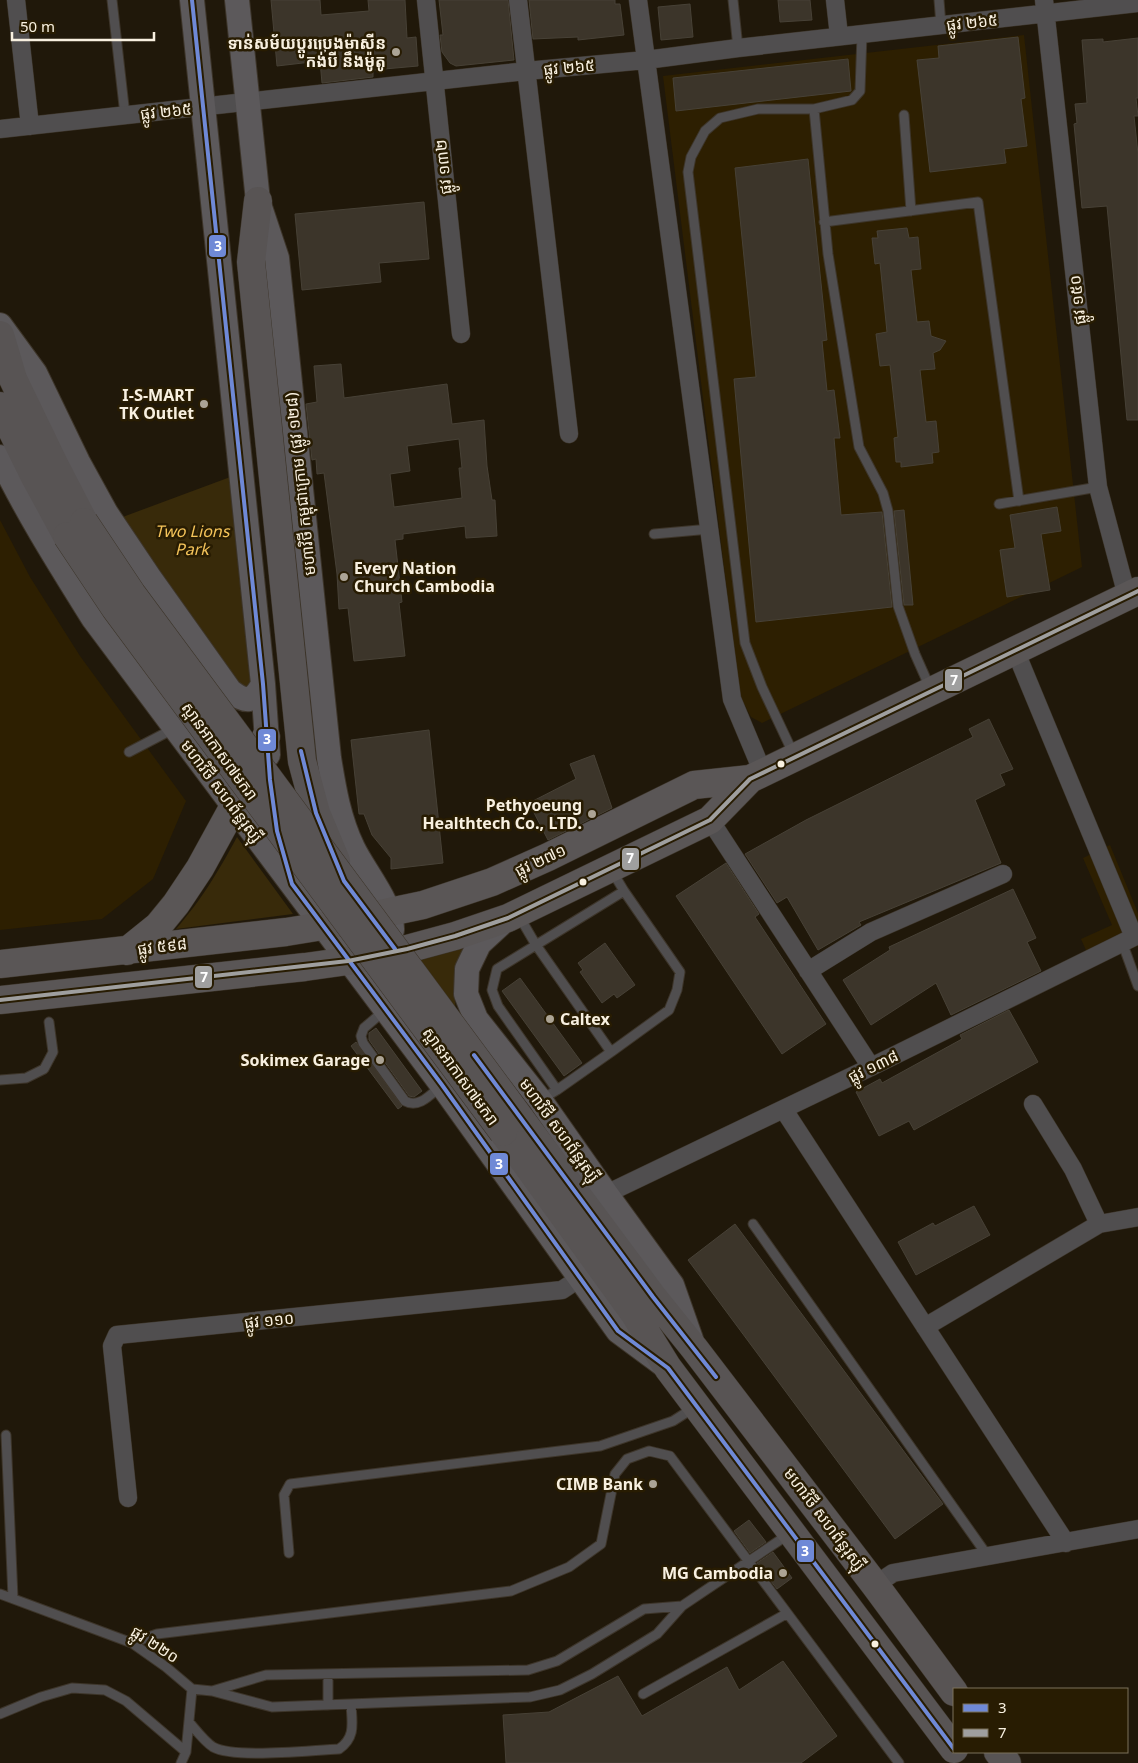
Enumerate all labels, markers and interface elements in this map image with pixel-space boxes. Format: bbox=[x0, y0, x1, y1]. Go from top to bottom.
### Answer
street label: ផ្លូវ ២៦៥ bbox=[945, 8, 999, 39]
scale bar bbox=[12, 10, 155, 42]
text: 50 m bbox=[20, 16, 55, 36]
place label: ទាន់សម័យប្តូរប្រេងម៉ាសុីន កង់បី នឹងម៉ូតូ bbox=[228, 32, 386, 72]
marker: ទាន់សម័យប្តូរប្រេងម៉ាសុីន កង់បី នឹងម៉ូតូ bbox=[390, 46, 402, 58]
street label: ផ្លូវ ២៦៥ bbox=[542, 54, 596, 84]
street label: ផ្លូវ ២៦៥ bbox=[139, 97, 193, 128]
street label: ផ្លូវ ១៣២ bbox=[429, 138, 461, 196]
line badge: 3 bbox=[208, 234, 227, 258]
text: 3 bbox=[214, 236, 222, 255]
street label: ផ្លូវ ១៥០ bbox=[1063, 273, 1095, 326]
place label: I-S-MART TK Outlet bbox=[119, 384, 194, 424]
street label: មហាវិថី កម្ពុជាក្រោម (ផ្លូវ ១២៨) bbox=[279, 391, 325, 577]
marker: I-S-MART TK Outlet bbox=[198, 398, 210, 410]
park label: Two Lions Park bbox=[155, 520, 231, 560]
place label: Every Nation Church Cambodia bbox=[354, 557, 495, 597]
marker: Every Nation Church Cambodia bbox=[338, 571, 350, 583]
line badge: 7 bbox=[944, 668, 963, 692]
text: 7 bbox=[950, 670, 958, 689]
street label: ស្ពានអាកាស៧មករា bbox=[177, 697, 263, 805]
line badge: 3 bbox=[257, 728, 277, 752]
text: 3 bbox=[263, 729, 271, 748]
street label: មហាវិថី សហព័ន្ធរុស្ស៊ី bbox=[173, 735, 268, 850]
unlabelled marker bbox=[776, 759, 786, 769]
place label: Pethyoeung Healthtech Co., LTD. bbox=[423, 794, 582, 834]
marker: Pethyoeung Healthtech Co., LTD. bbox=[586, 808, 598, 820]
street label: ផ្លូវ ២៧១ bbox=[511, 839, 571, 885]
line badge: 7 bbox=[621, 847, 640, 871]
text: 7 bbox=[626, 848, 634, 867]
unlabelled marker bbox=[578, 877, 588, 887]
street label: ផ្លូវ ៥៩៨ bbox=[136, 932, 189, 964]
line badge: 7 bbox=[194, 965, 213, 989]
text: 7 bbox=[200, 967, 208, 986]
place label: Caltex bbox=[560, 1008, 611, 1030]
marker: Caltex bbox=[544, 1013, 556, 1025]
street label: ស្ពានអាកាស៧មករា bbox=[418, 1022, 504, 1130]
street label: ផ្លូវ ១៣៨ bbox=[844, 1044, 904, 1091]
place label: Sokimex Garage bbox=[241, 1049, 370, 1071]
marker: Sokimex Garage bbox=[374, 1054, 386, 1066]
street label: មហាវិថី សហព័ន្ធរុស្ស៊ី bbox=[511, 1074, 605, 1189]
line badge: 3 bbox=[489, 1152, 509, 1176]
text: 3 bbox=[495, 1154, 503, 1173]
street label: ផ្លូវ ១១០ bbox=[243, 1306, 295, 1337]
street label: មហាវិថី សហព័ន្ធរុស្ស៊ី bbox=[776, 1463, 871, 1578]
place label: CIMB Bank bbox=[556, 1473, 643, 1495]
marker: CIMB Bank bbox=[647, 1478, 659, 1490]
line badge: 3 bbox=[796, 1539, 815, 1563]
text: 3 bbox=[801, 1541, 809, 1560]
place label: MG Cambodia bbox=[662, 1562, 773, 1584]
marker: MG Cambodia bbox=[777, 1567, 789, 1579]
street label: ផ្លូវ ២២០ bbox=[124, 1620, 184, 1671]
unlabelled marker bbox=[870, 1639, 880, 1649]
legend bbox=[953, 1688, 1128, 1753]
text: 3 bbox=[998, 1697, 1007, 1717]
text: 7 bbox=[998, 1722, 1007, 1742]

